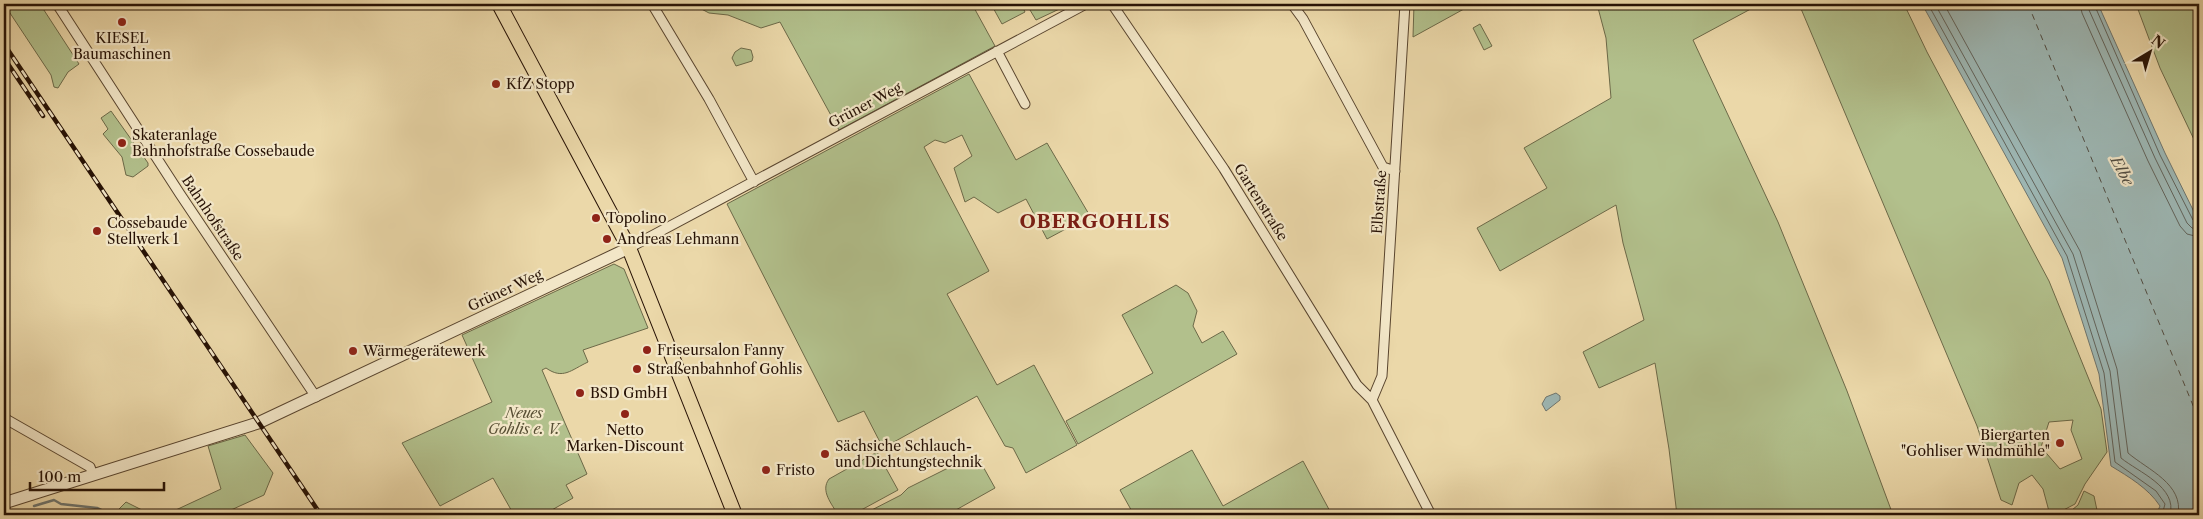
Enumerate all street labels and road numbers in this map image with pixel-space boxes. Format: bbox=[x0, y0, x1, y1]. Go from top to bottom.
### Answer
street label: Grüner Weg bbox=[825, 78, 905, 132]
street label: Gartenstraße bbox=[1230, 160, 1292, 244]
street label: Elbstraße bbox=[1368, 169, 1390, 235]
street label: Bahnhofstraße bbox=[178, 172, 248, 264]
street label: Grüner Weg bbox=[465, 265, 546, 315]

